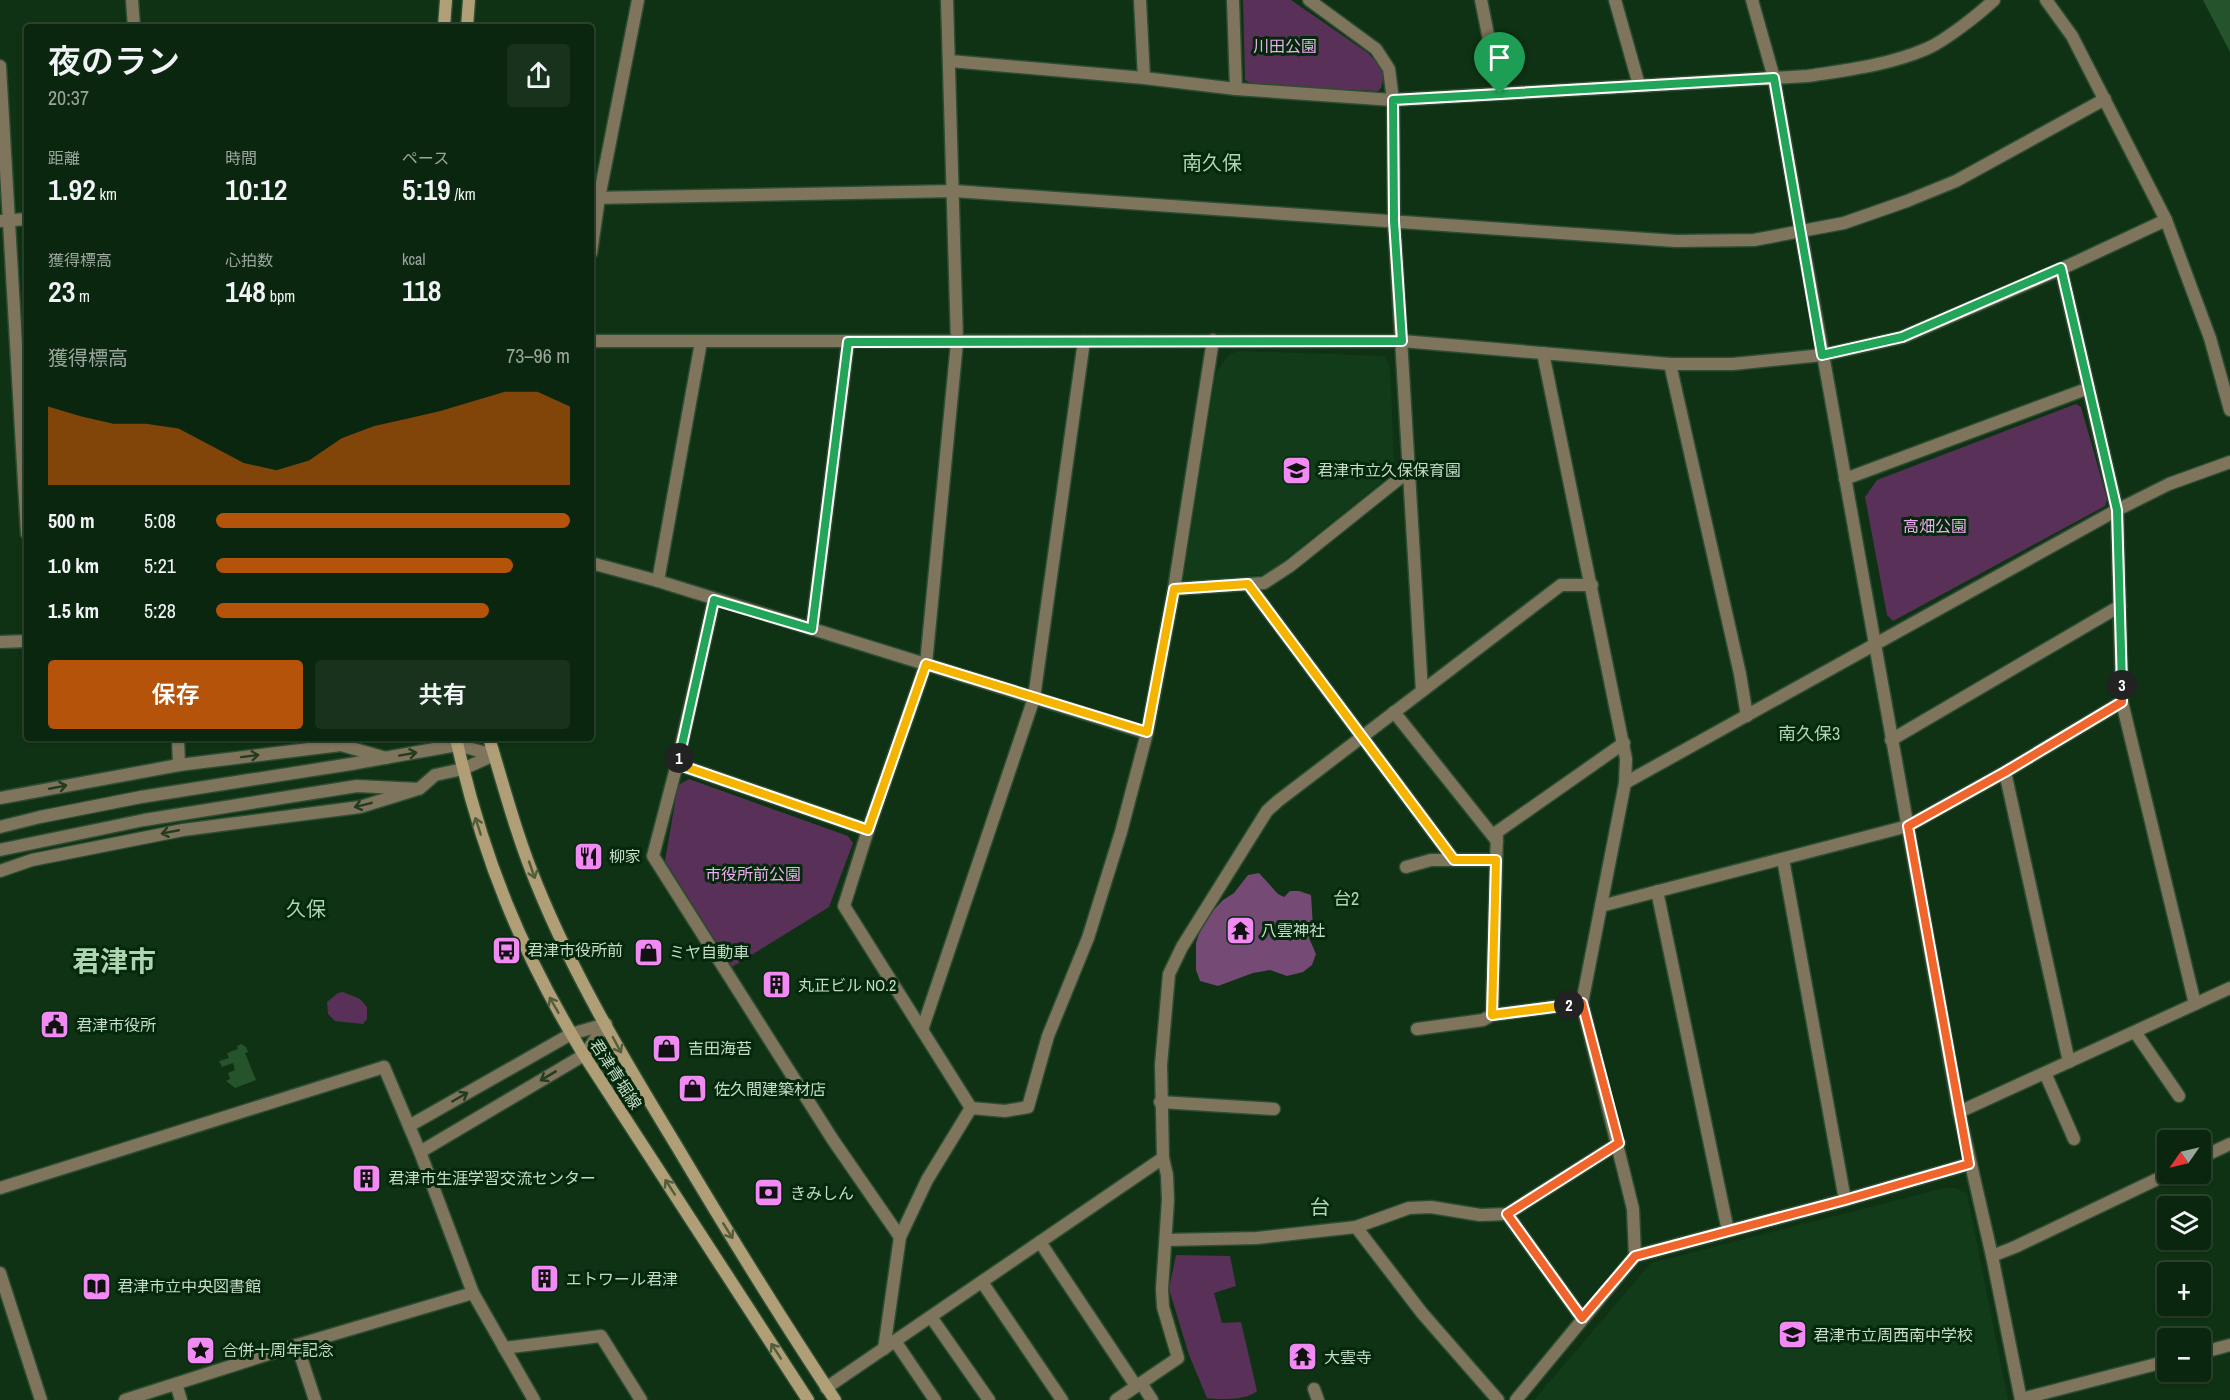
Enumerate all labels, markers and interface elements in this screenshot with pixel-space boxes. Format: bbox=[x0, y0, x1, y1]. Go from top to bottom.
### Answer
pin bbox=[1474, 32, 1525, 94]
park label: 川田公園 bbox=[1253, 35, 1317, 57]
text: 夜のラン bbox=[48, 39, 180, 83]
icon: arrive bbox=[1483, 41, 1516, 74]
button: share bbox=[507, 44, 570, 107]
text: 20:37 bbox=[48, 84, 89, 111]
text: 距離 bbox=[48, 147, 80, 169]
text: 時間 bbox=[225, 147, 257, 169]
text: ペース bbox=[402, 147, 449, 169]
district label: 南久保 bbox=[1182, 149, 1242, 176]
text: 1.92 bbox=[48, 169, 96, 209]
text: 10:12 bbox=[225, 169, 287, 209]
text: 5:19 bbox=[402, 169, 451, 209]
text: km bbox=[96, 183, 117, 205]
text: /km bbox=[451, 183, 476, 205]
text: kcal bbox=[402, 248, 425, 270]
text: 獲得標高 bbox=[48, 249, 112, 271]
text: 心拍数 bbox=[225, 249, 273, 271]
text: 118 bbox=[402, 270, 442, 310]
text: 23 bbox=[48, 271, 75, 311]
text: 148 bbox=[225, 271, 266, 311]
text: m bbox=[75, 285, 90, 307]
text: bpm bbox=[266, 285, 295, 307]
text: 73–96 m bbox=[506, 342, 570, 369]
text: 獲得標高 bbox=[48, 344, 128, 371]
school or university icon: 君津市立久保保育園 bbox=[1280, 454, 1312, 486]
place label: 君津市立久保保育園 bbox=[1317, 459, 1461, 481]
text: 500 m bbox=[48, 507, 95, 534]
text: 5:08 bbox=[144, 507, 176, 534]
park label: 高畑公園 bbox=[1903, 515, 1967, 537]
text: 1.0 km bbox=[48, 552, 99, 579]
text: 5:21 bbox=[144, 552, 176, 579]
text: 1.5 km bbox=[48, 597, 99, 624]
text: 5:28 bbox=[144, 597, 176, 624]
button: 保存 bbox=[48, 660, 303, 729]
button: 共有 bbox=[315, 660, 570, 729]
pin: 3 bbox=[2107, 670, 2137, 700]
text: 3 bbox=[2118, 674, 2126, 696]
district label: 南久保3 bbox=[1778, 721, 1840, 746]
pin: 1 bbox=[664, 743, 694, 773]
text: 1 bbox=[675, 747, 683, 769]
one-way arrow bbox=[398, 748, 418, 759]
one-way arrow bbox=[239, 750, 259, 761]
one-way arrow bbox=[47, 781, 67, 792]
one-way arrow bbox=[353, 800, 372, 812]
one-way arrow bbox=[472, 817, 483, 836]
one-way arrow bbox=[160, 827, 180, 838]
restaurant icon: 柳家 bbox=[572, 840, 604, 872]
place label: 柳家 bbox=[609, 845, 641, 867]
one-way arrow bbox=[527, 860, 538, 879]
park label: 市役所前公園 bbox=[705, 863, 801, 885]
district label: 台2 bbox=[1333, 886, 1359, 911]
district label: 久保 bbox=[286, 895, 326, 922]
temple icon: 八雲神社 bbox=[1224, 914, 1256, 946]
place label: 八雲神社 bbox=[1261, 919, 1325, 941]
bus stop icon: 君津市役所前 bbox=[490, 934, 522, 966]
shop icon: ミヤ自動車 bbox=[632, 936, 664, 968]
place label: 君津市役所前 bbox=[527, 939, 623, 961]
place label: ミヤ自動車 bbox=[669, 941, 749, 963]
district label: 君津市 bbox=[72, 942, 156, 980]
building icon: 丸正ビル NO.2 bbox=[761, 969, 793, 1001]
place label: 丸正ビル NO.2 bbox=[798, 974, 896, 996]
pin: 2 bbox=[1554, 990, 1584, 1020]
text: 2 bbox=[1565, 994, 1573, 1016]
one-way arrow bbox=[548, 997, 560, 1014]
public building icon: 君津市役所 bbox=[39, 1009, 71, 1041]
place label: 君津市役所 bbox=[76, 1014, 156, 1036]
shop icon: 吉田海苔 bbox=[651, 1032, 683, 1064]
street label: 君津青堀線 bbox=[585, 1034, 647, 1114]
one-way arrow bbox=[612, 1036, 623, 1054]
place label: 吉田海苔 bbox=[688, 1037, 752, 1059]
one-way arrow bbox=[540, 1070, 557, 1082]
shop icon: 佐久間建築材店 bbox=[677, 1073, 709, 1105]
place label: 佐久間建築材店 bbox=[714, 1078, 826, 1100]
one-way arrow bbox=[451, 1091, 468, 1103]
north arrow bbox=[2157, 1130, 2211, 1184]
map controls bbox=[2157, 1130, 2211, 1382]
building icon: 君津市生涯学習交流センター bbox=[351, 1162, 383, 1194]
place label: 君津市生涯学習交流センター bbox=[388, 1167, 596, 1189]
bank icon: きみしん bbox=[753, 1177, 785, 1209]
one-way arrow bbox=[663, 1179, 675, 1196]
place label: きみしん bbox=[790, 1182, 854, 1204]
district label: 台 bbox=[1310, 1193, 1330, 1220]
button: layers bbox=[2157, 1196, 2211, 1250]
one-way arrow bbox=[722, 1222, 734, 1239]
button: + bbox=[2157, 1262, 2211, 1316]
building icon: エトワール君津 bbox=[529, 1263, 561, 1295]
place label: エトワール君津 bbox=[566, 1268, 678, 1290]
library icon: 君津市立中央図書館 bbox=[80, 1270, 112, 1302]
place label: 君津市立中央図書館 bbox=[117, 1275, 261, 1297]
school or university icon: 君津市立周西南中学校 bbox=[1776, 1319, 1808, 1351]
place label: 君津市立周西南中学校 bbox=[1813, 1324, 1973, 1346]
button: − bbox=[2157, 1328, 2211, 1382]
place icon: 合併十周年記念 bbox=[185, 1334, 217, 1366]
place label: 合併十周年記念 bbox=[222, 1339, 334, 1361]
temple icon: 大雲寺 bbox=[1287, 1341, 1319, 1373]
one-way arrow bbox=[770, 1343, 782, 1360]
place label: 大雲寺 bbox=[1324, 1346, 1372, 1368]

